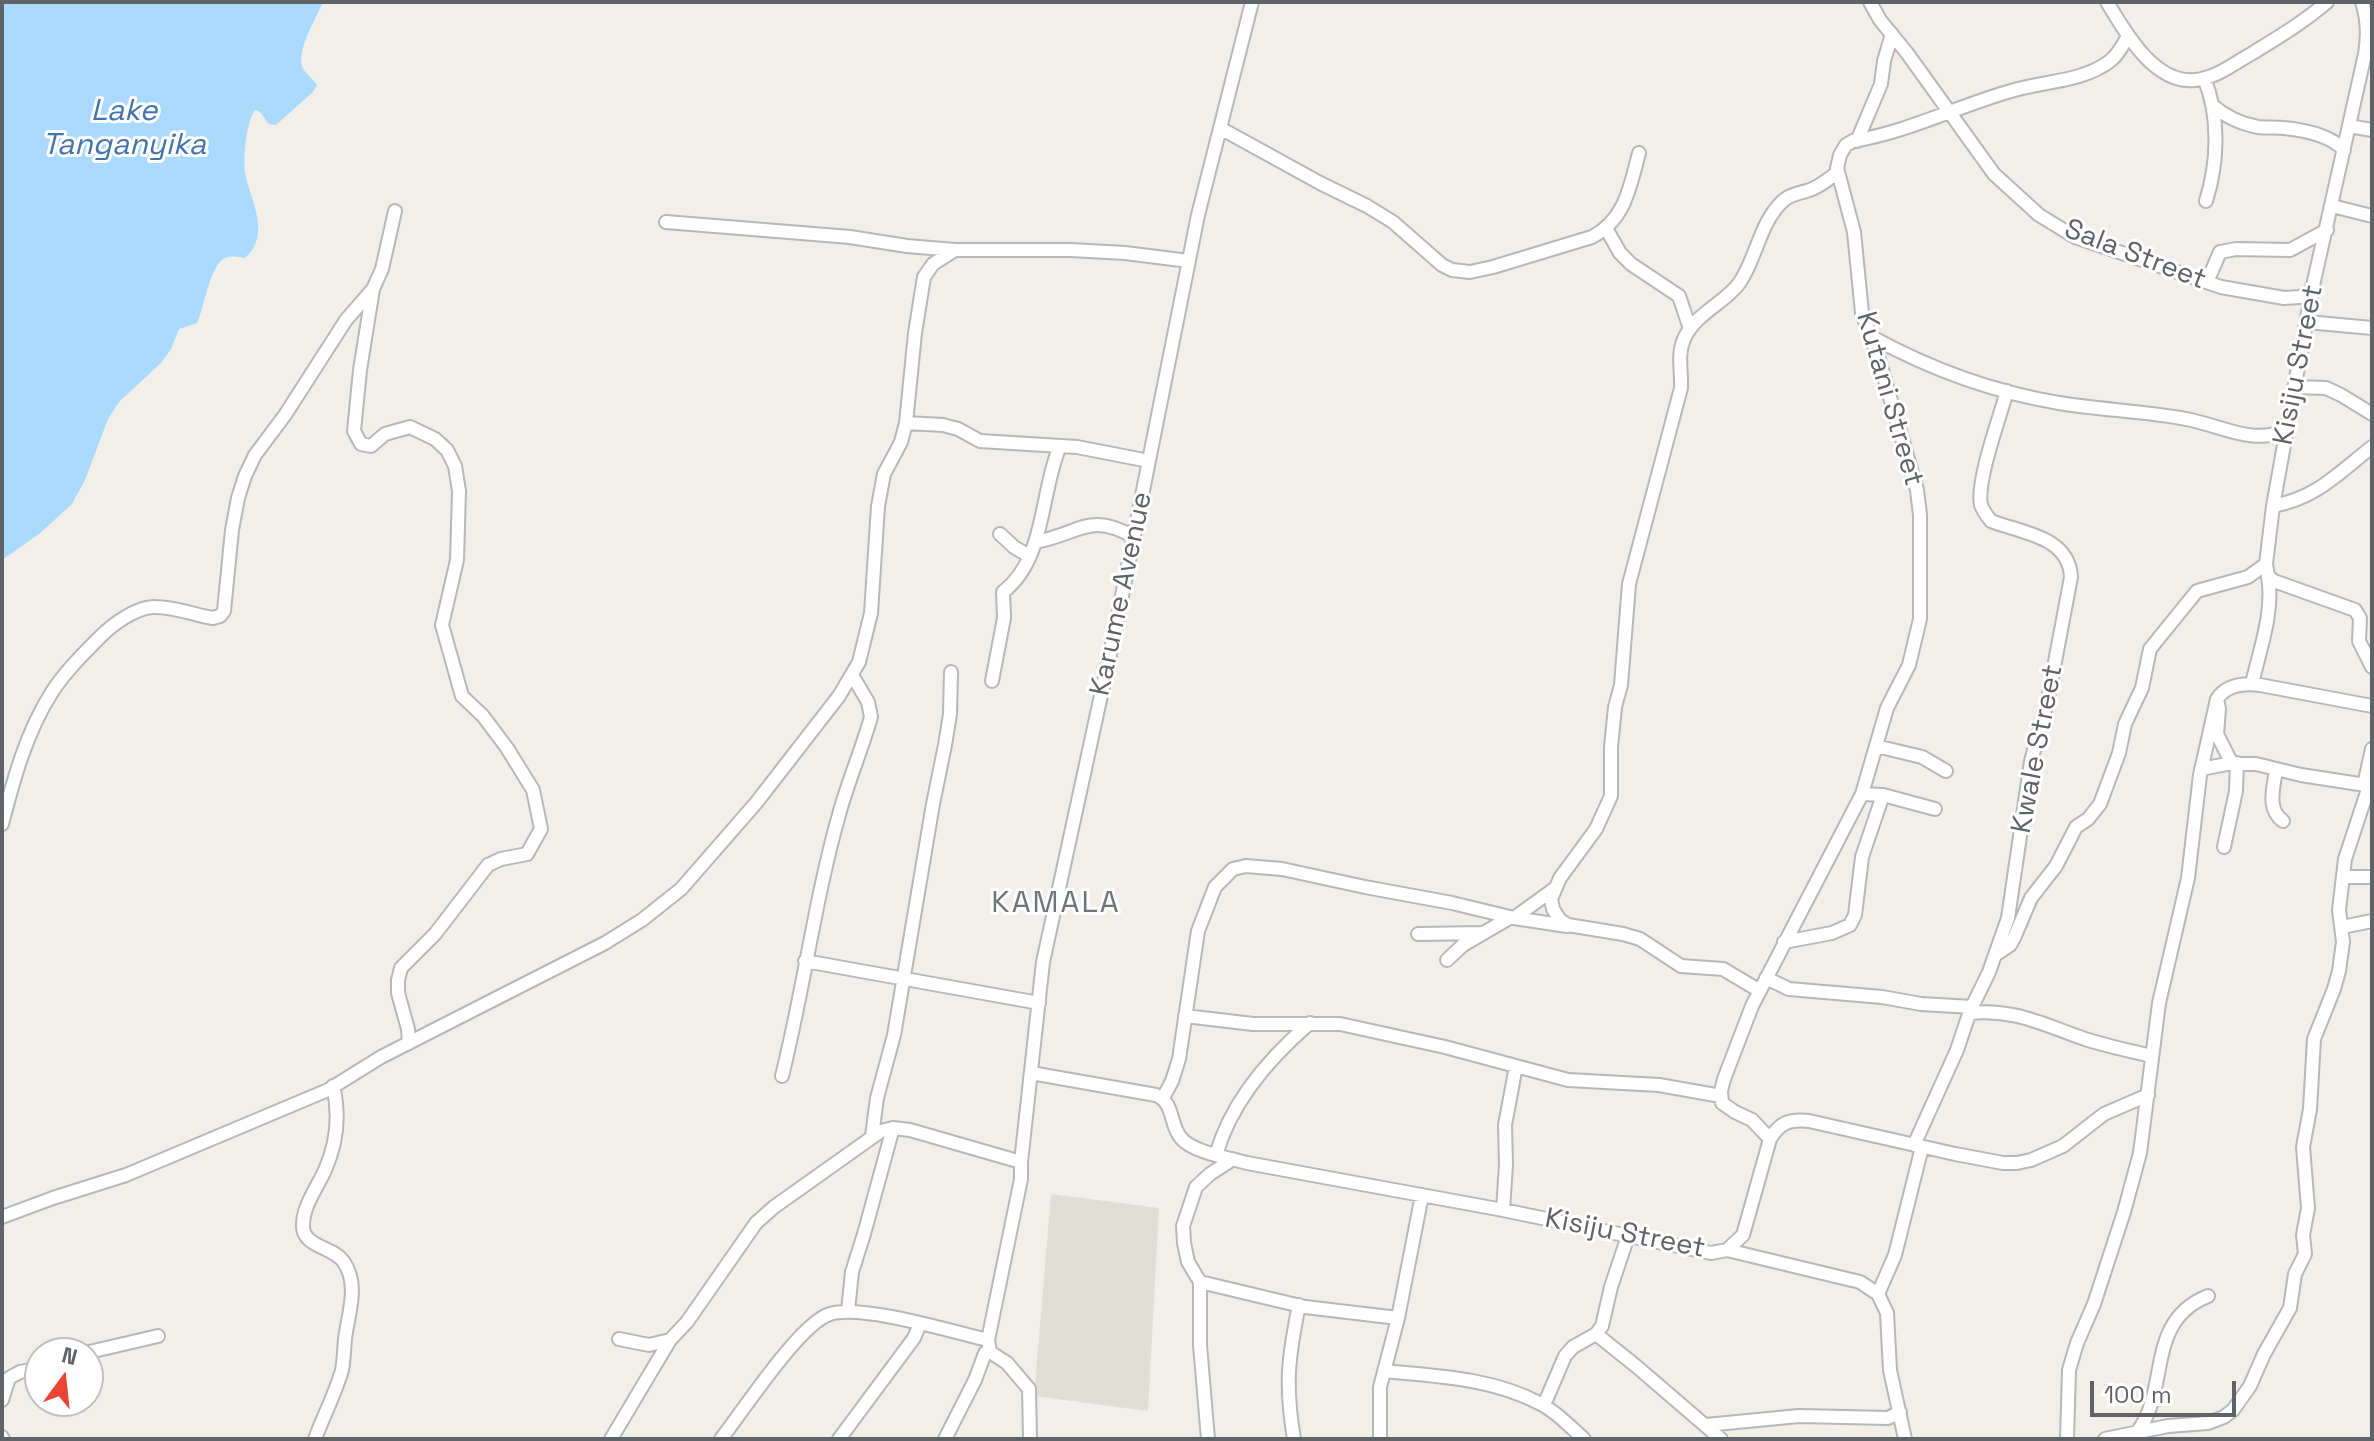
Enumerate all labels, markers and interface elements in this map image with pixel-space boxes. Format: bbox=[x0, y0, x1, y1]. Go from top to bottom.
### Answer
water label: Lake Tanganyika bbox=[42, 94, 206, 164]
street label: Sala Street bbox=[2059, 213, 2211, 297]
street label: Kisiju Street bbox=[2267, 282, 2331, 448]
street label: Kutani Street bbox=[1848, 308, 1930, 490]
street label: Karume Avenue bbox=[1084, 489, 1160, 699]
street label: Kwale Street bbox=[2005, 662, 2071, 836]
district label: KAMALA bbox=[991, 886, 1121, 922]
street label: Kisiju Street bbox=[1542, 1202, 1708, 1266]
north arrow bbox=[24, 1337, 104, 1417]
text: N bbox=[59, 1340, 80, 1371]
scale bar bbox=[2094, 1365, 2240, 1415]
text: 100 m bbox=[2104, 1379, 2172, 1410]

